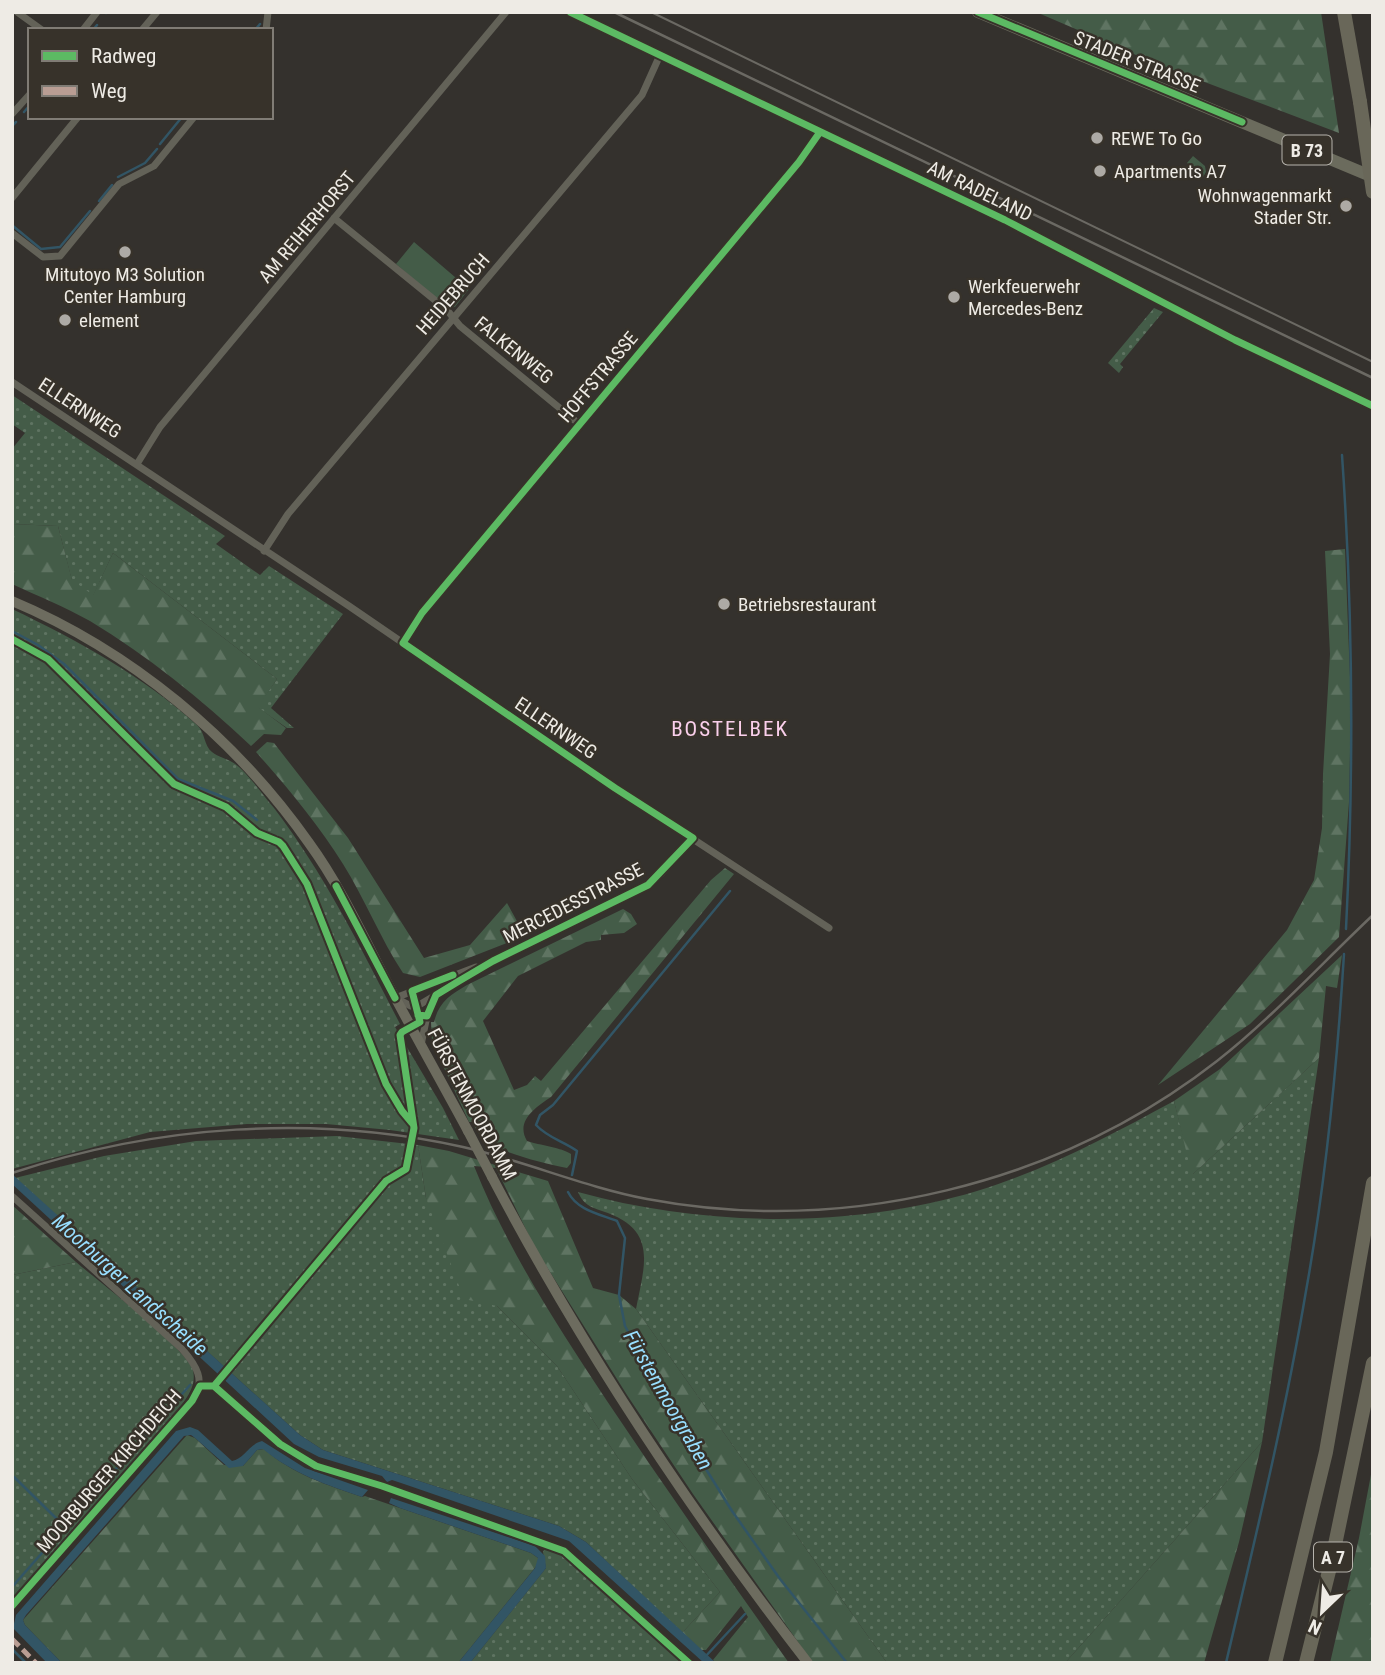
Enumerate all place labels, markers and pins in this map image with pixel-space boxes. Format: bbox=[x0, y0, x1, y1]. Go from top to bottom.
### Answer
place label: REWE To Go bbox=[1111, 127, 1202, 150]
marker: REWE To Go bbox=[1089, 130, 1105, 146]
place label: Apartments A7 bbox=[1114, 160, 1227, 183]
marker: Apartments A7 bbox=[1092, 163, 1108, 179]
place label: Wohnwagenmarkt Stader Str. bbox=[1198, 184, 1332, 229]
marker: Wohnwagenmarkt Stader Str. bbox=[1338, 198, 1354, 214]
marker: Mitutoyo M3 Solution Center Hamburg bbox=[117, 244, 133, 260]
place label: Mitutoyo M3 Solution Center Hamburg bbox=[45, 263, 205, 308]
place label: Werkfeuerwehr Mercedes-Benz bbox=[968, 275, 1083, 320]
marker: Werkfeuerwehr Mercedes-Benz bbox=[946, 289, 962, 305]
place label: element bbox=[79, 309, 139, 332]
marker: element bbox=[57, 312, 73, 328]
place label: Betriebsrestaurant bbox=[738, 593, 876, 616]
marker: Betriebsrestaurant bbox=[716, 596, 732, 612]

